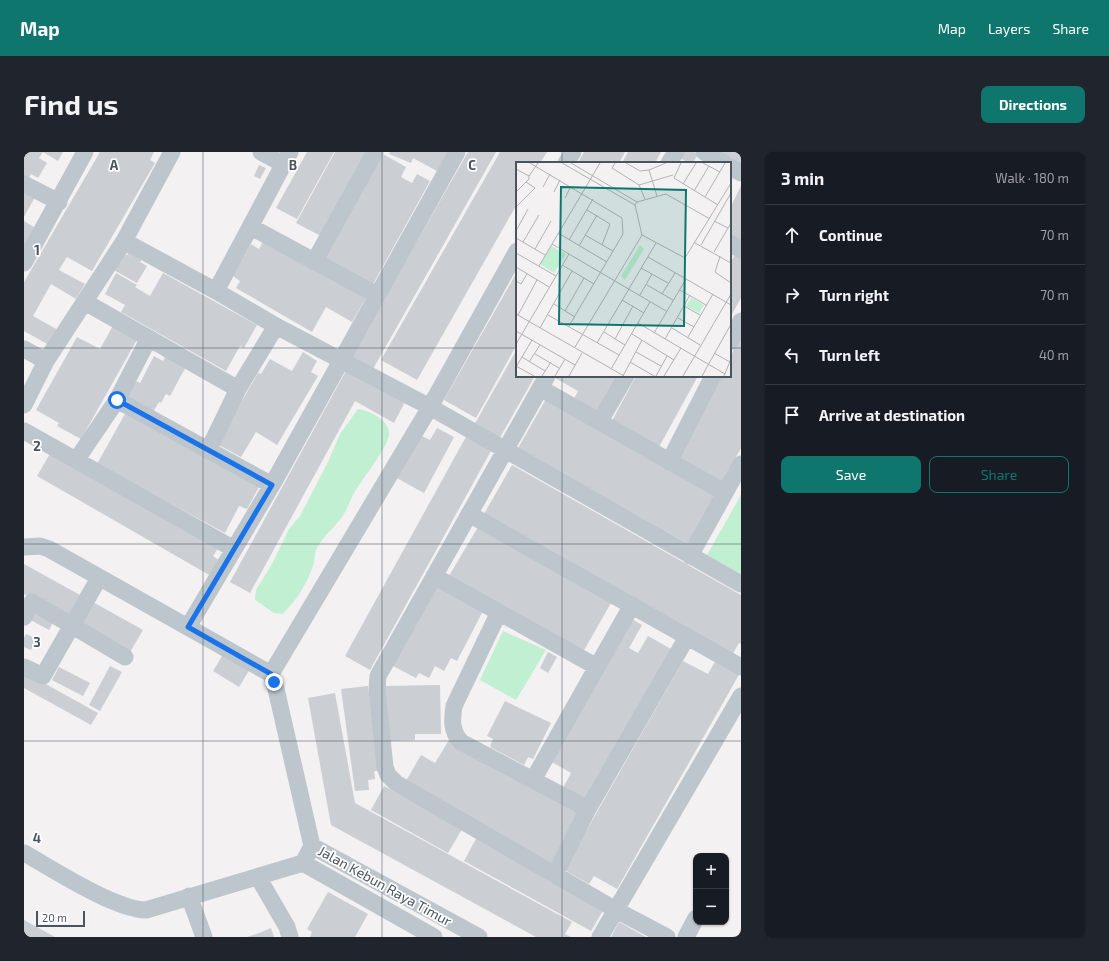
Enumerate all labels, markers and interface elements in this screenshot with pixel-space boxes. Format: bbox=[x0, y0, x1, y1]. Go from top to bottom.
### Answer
text: Map bbox=[20, 17, 60, 40]
text: Map bbox=[938, 20, 966, 37]
text: Layers bbox=[988, 20, 1030, 37]
text: Share bbox=[1052, 20, 1089, 37]
button: Directions bbox=[981, 86, 1085, 123]
text: Find us bbox=[24, 87, 118, 121]
text: A bbox=[110, 157, 119, 173]
text: B bbox=[289, 157, 297, 173]
text: C bbox=[468, 157, 476, 173]
inset map bbox=[516, 162, 731, 377]
text: 3 min bbox=[781, 168, 824, 188]
text: Walk · 180 m bbox=[995, 170, 1069, 186]
icon: ahead bbox=[781, 224, 803, 246]
text: Continue bbox=[819, 226, 882, 244]
text: 70 m bbox=[1040, 227, 1069, 243]
text: 1 bbox=[34, 242, 40, 258]
icon: right bbox=[781, 284, 803, 306]
text: Turn right bbox=[819, 286, 889, 304]
text: 70 m bbox=[1040, 287, 1069, 303]
icon: left bbox=[781, 344, 803, 366]
text: Turn left bbox=[819, 346, 880, 364]
text: 40 m bbox=[1039, 347, 1069, 363]
route start bbox=[108, 391, 126, 409]
icon: arrive bbox=[781, 404, 803, 426]
text: Arrive at destination bbox=[819, 406, 965, 424]
text: 2 bbox=[33, 438, 41, 454]
button: Save bbox=[781, 456, 921, 493]
button: Share bbox=[929, 456, 1069, 493]
text: 3 bbox=[33, 634, 41, 650]
route end bbox=[265, 673, 283, 691]
text: 4 bbox=[33, 830, 41, 846]
street label: Jalan Kebun Raya Timur bbox=[316, 842, 455, 930]
map controls bbox=[693, 853, 729, 925]
button: + bbox=[693, 853, 729, 889]
button: − bbox=[693, 889, 729, 925]
scale bar bbox=[36, 909, 85, 928]
text: 20 m bbox=[42, 911, 67, 924]

